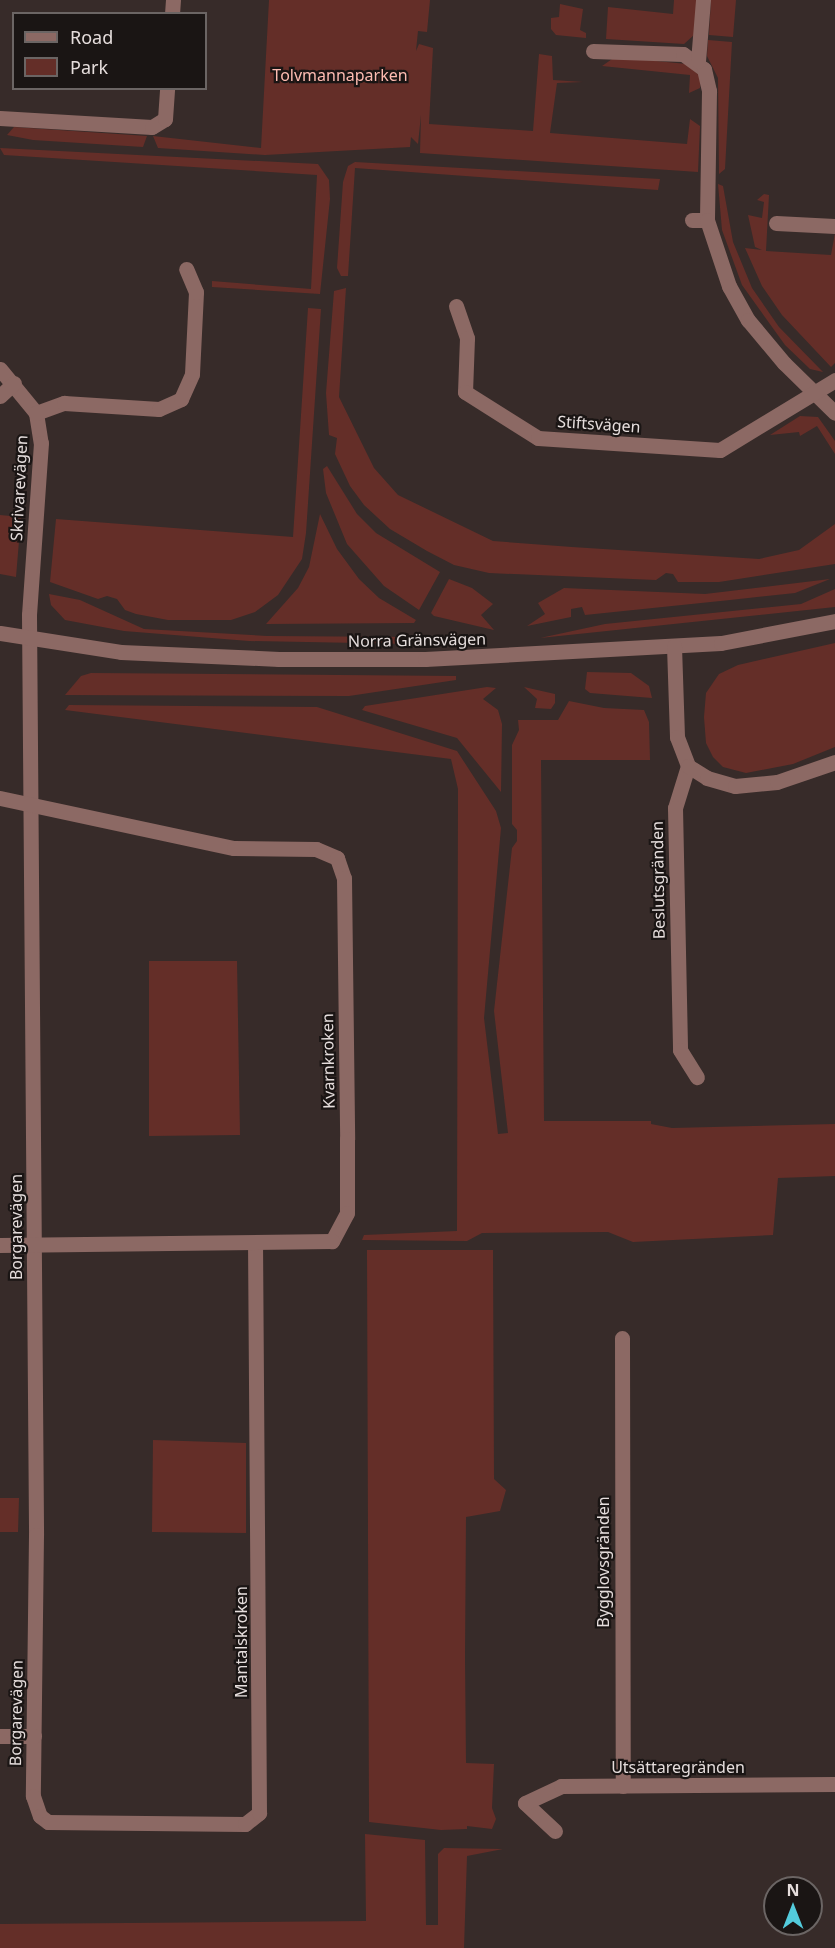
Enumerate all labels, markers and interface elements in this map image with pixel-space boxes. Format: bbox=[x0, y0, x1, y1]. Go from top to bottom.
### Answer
legend bbox=[12, 12, 207, 90]
text: Road bbox=[70, 25, 113, 49]
text: Park bbox=[70, 55, 108, 79]
park label: Tolvmannaparken bbox=[272, 65, 408, 85]
street label: Stiftsvägen bbox=[557, 412, 641, 436]
street label: Skrivarevägen bbox=[7, 435, 31, 541]
street label: Norra Gränsvägen bbox=[348, 629, 486, 651]
street label: Beslutsgränden bbox=[647, 821, 669, 939]
street label: Kvarnkroken bbox=[318, 1013, 338, 1109]
street label: Borgarevägen bbox=[6, 1174, 26, 1280]
street label: Bygglovsgränden bbox=[593, 1496, 613, 1628]
street label: Mantalskroken bbox=[231, 1586, 251, 1698]
street label: Borgarevägen bbox=[5, 1660, 27, 1766]
street label: Utsättaregränden bbox=[611, 1757, 745, 1777]
north arrow bbox=[763, 1876, 823, 1936]
text: N bbox=[786, 1879, 800, 1901]

